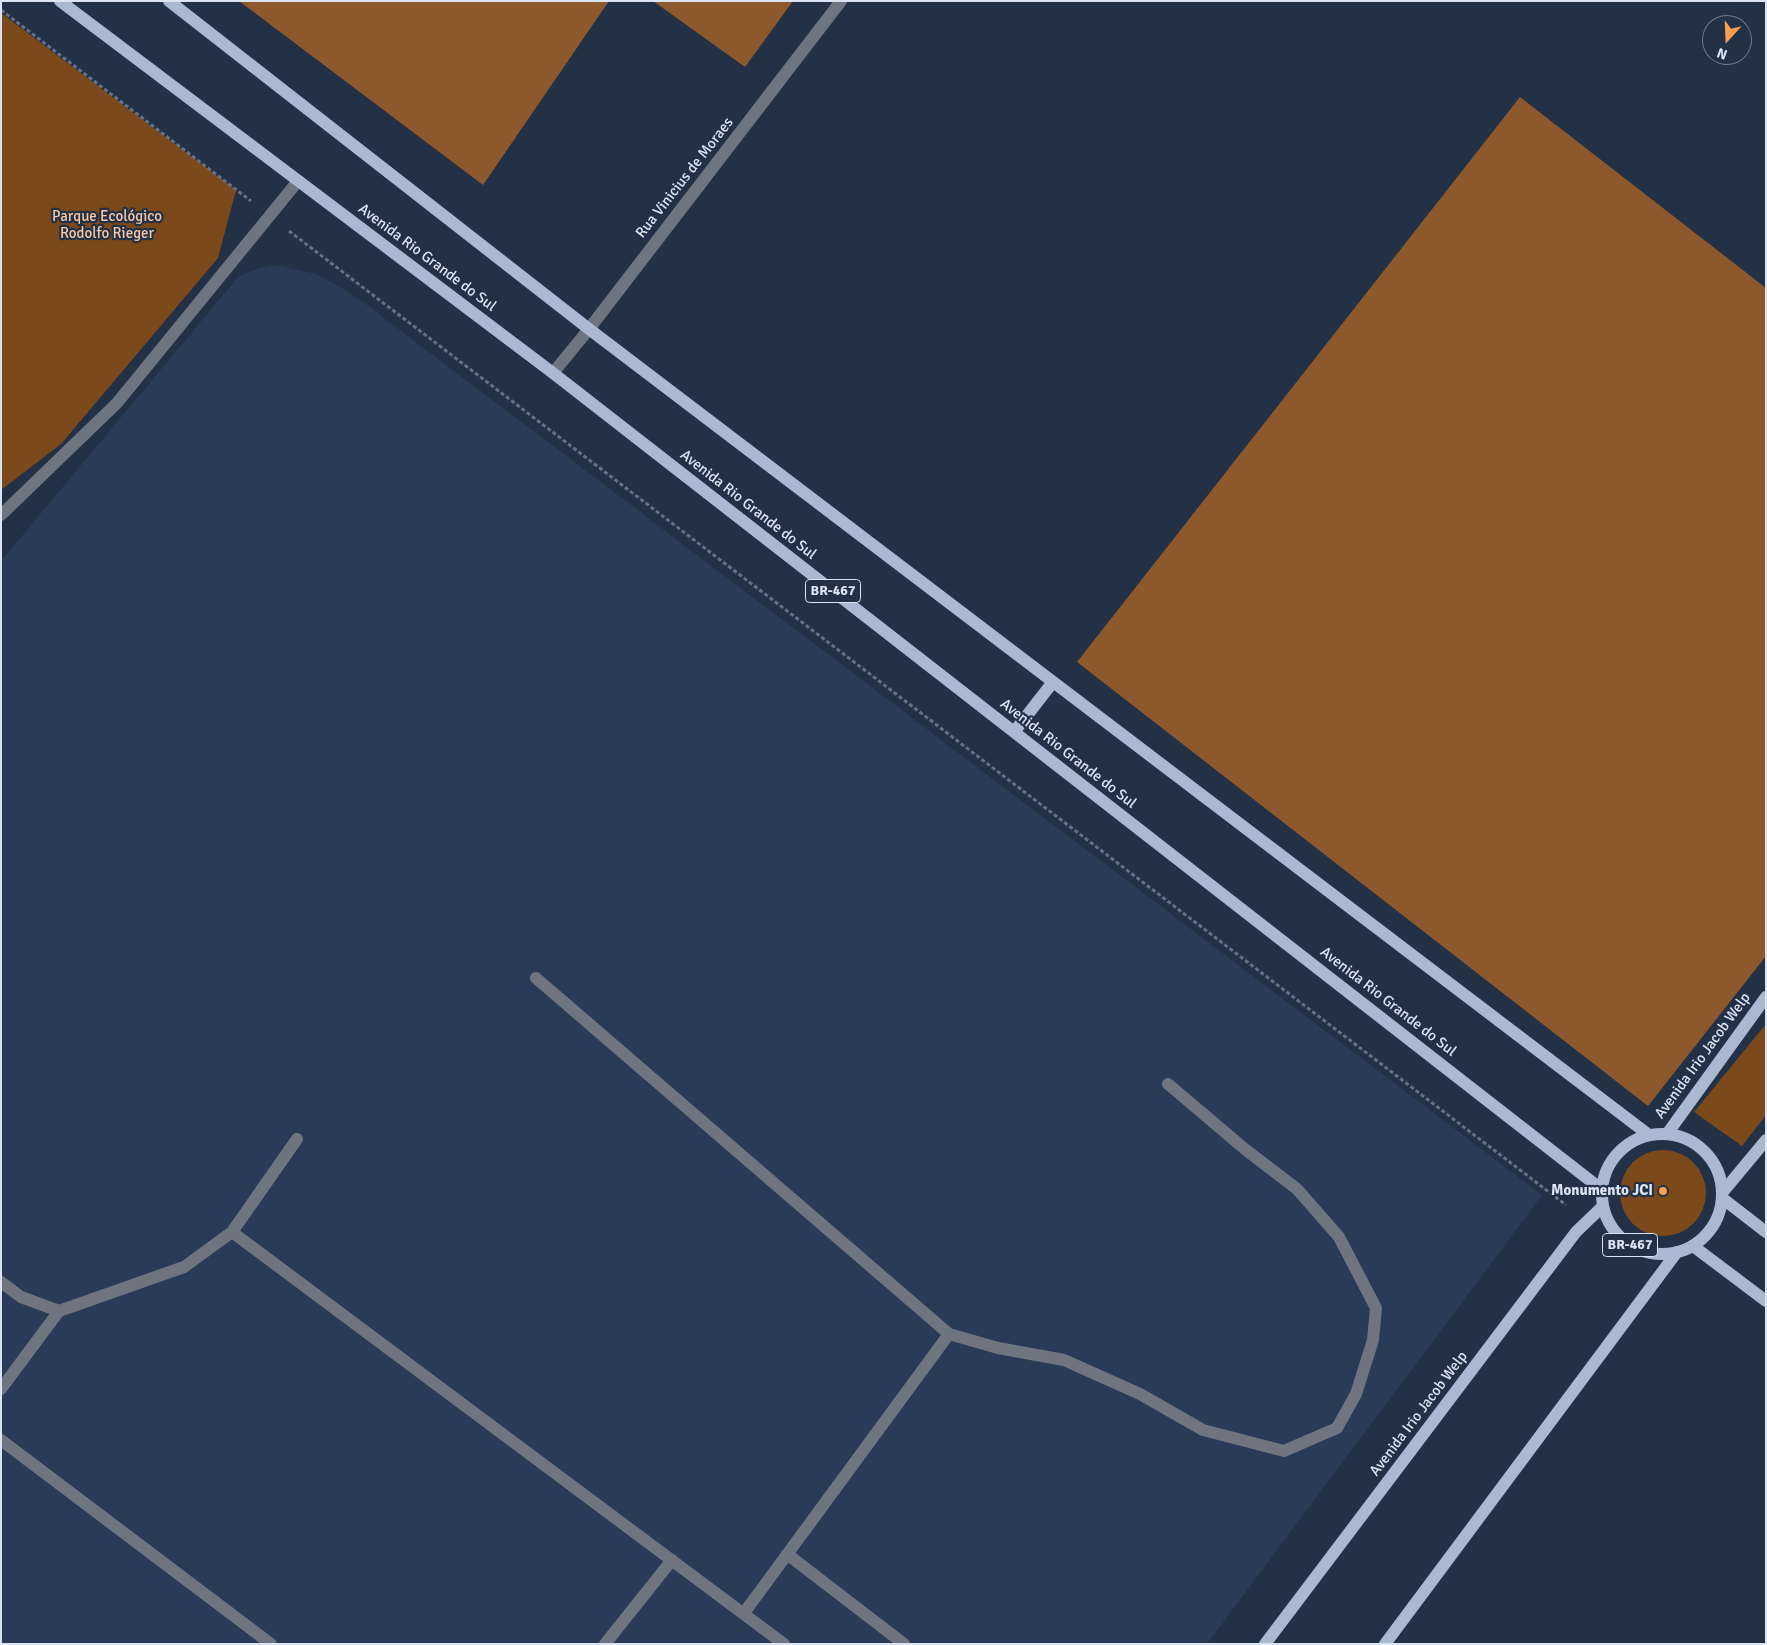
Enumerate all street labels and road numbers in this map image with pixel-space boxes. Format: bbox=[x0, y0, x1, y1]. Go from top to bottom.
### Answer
street label: Rua Vinicius de Moraes bbox=[632, 114, 738, 242]
street label: Avenida Rio Grande do Sul bbox=[355, 200, 499, 316]
street label: Avenida Rio Grande do Sul bbox=[676, 446, 820, 564]
road number: BR-467 bbox=[806, 580, 860, 602]
street label: Avenida Rio Grande do Sul bbox=[996, 695, 1140, 813]
street label: Avenida Rio Grande do Sul bbox=[1316, 943, 1460, 1061]
street label: Avenida Irio Jacob Welp bbox=[1651, 989, 1755, 1123]
road number: BR-467 bbox=[1602, 1234, 1658, 1256]
street label: Avenida Irio Jacob Welp bbox=[1366, 1348, 1472, 1480]

